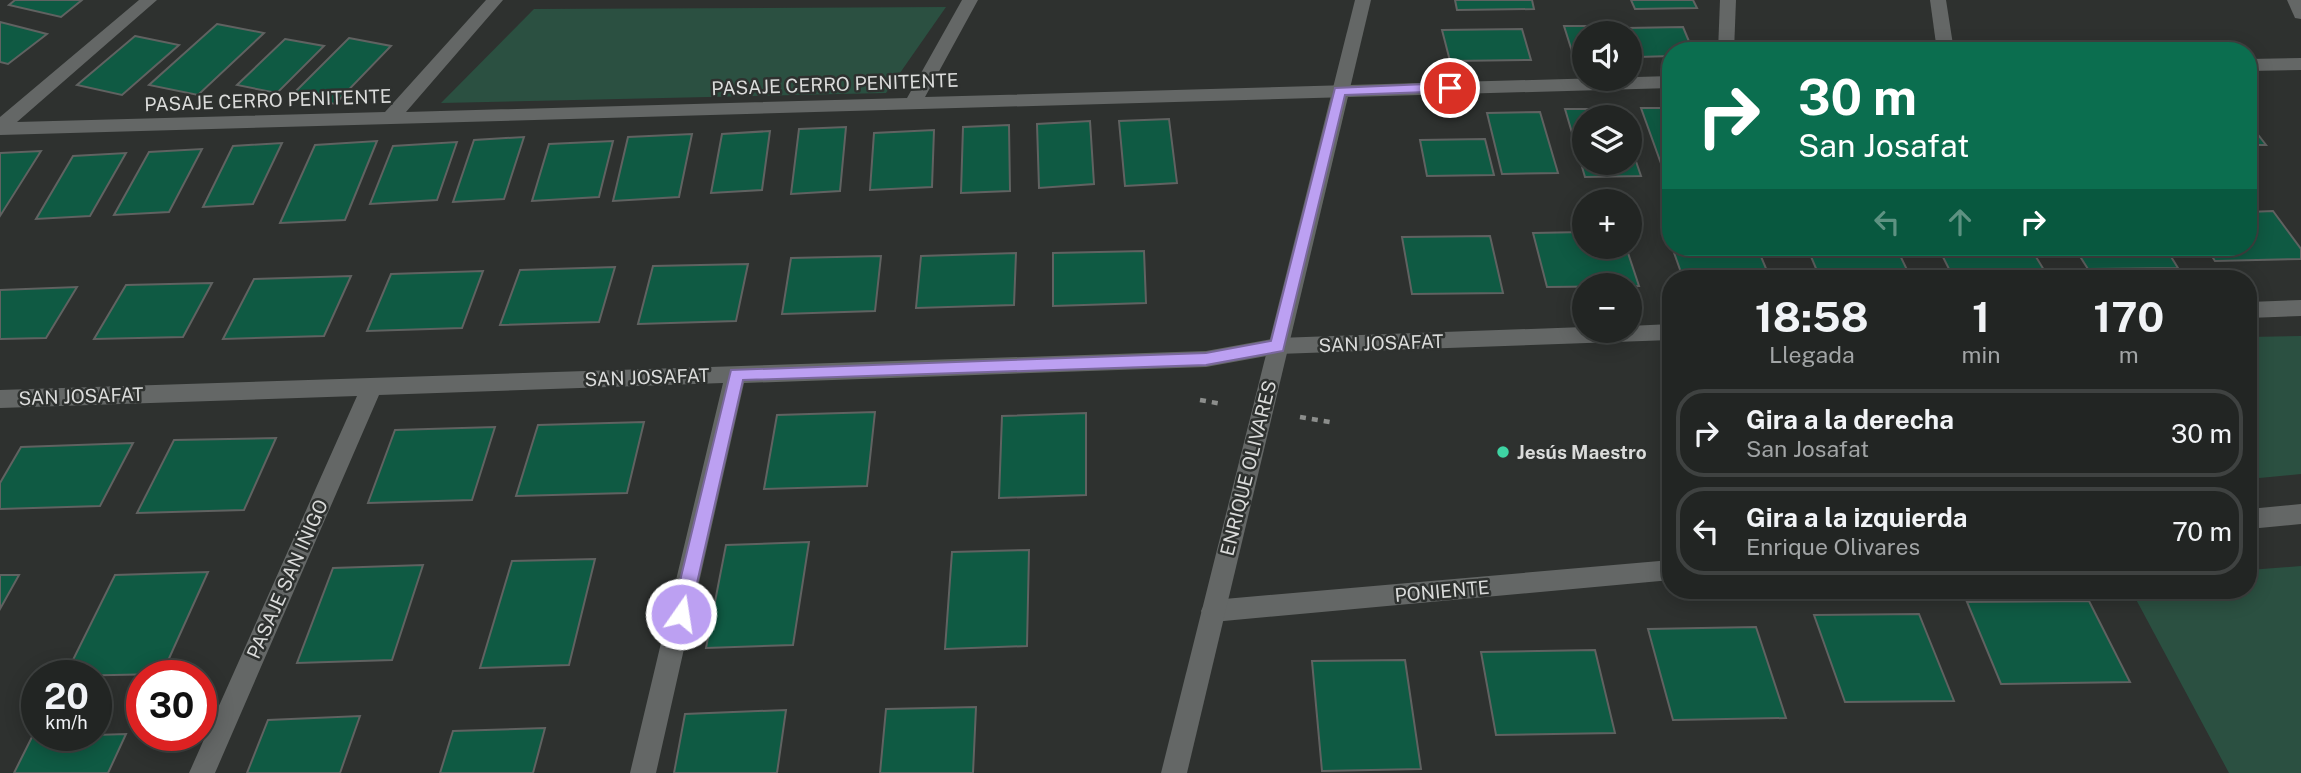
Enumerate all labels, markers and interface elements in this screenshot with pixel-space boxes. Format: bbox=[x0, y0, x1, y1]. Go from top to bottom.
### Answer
map controls bbox=[1572, 21, 1642, 343]
button: sound bbox=[1572, 21, 1642, 91]
pin bbox=[1420, 58, 1480, 118]
text: 30 m bbox=[1798, 68, 1917, 126]
street label: PASAJE CERRO PENITENTE bbox=[711, 69, 959, 99]
icon: arrive bbox=[1431, 69, 1469, 107]
icon: right bbox=[1683, 70, 1774, 161]
street label: PASAJE CERRO PENITENTE bbox=[144, 85, 392, 115]
button: layers bbox=[1572, 105, 1642, 175]
text: San Josafat bbox=[1798, 127, 1969, 164]
button: + bbox=[1572, 189, 1642, 259]
icon: left bbox=[1868, 203, 1906, 241]
icon: ahead bbox=[1941, 203, 1979, 241]
icon: right bbox=[2014, 203, 2052, 241]
button: − bbox=[1572, 273, 1642, 343]
text: 18:58 bbox=[1755, 292, 1869, 341]
text: 1 bbox=[1972, 292, 1990, 341]
text: 170 bbox=[2093, 292, 2164, 341]
street label: SAN JOSAFAT bbox=[1318, 330, 1444, 356]
text: Llegada bbox=[1769, 341, 1855, 368]
text: min bbox=[1962, 341, 2001, 368]
text: m bbox=[2119, 341, 2139, 368]
street label: SAN JOSAFAT bbox=[584, 364, 710, 390]
street label: ENRIQUE OLIVARES bbox=[1216, 378, 1280, 558]
street label: SAN JOSAFAT bbox=[18, 383, 144, 409]
text: Gira a la derecha bbox=[1746, 404, 1954, 435]
icon: right bbox=[1687, 414, 1725, 452]
text: 30 m bbox=[2171, 418, 2232, 449]
text: San Josafat bbox=[1746, 435, 1869, 462]
place label: Jesús Maestro bbox=[1517, 441, 1647, 463]
marker: Jesús Maestro bbox=[1495, 444, 1511, 460]
street label: PASAJE SAN IÑIGO bbox=[242, 496, 332, 662]
text: Gira a la izquierda bbox=[1746, 502, 1968, 533]
icon: left bbox=[1687, 512, 1725, 550]
text: 70 m bbox=[2172, 516, 2232, 547]
text: Enrique Olivares bbox=[1746, 533, 1920, 560]
street label: PONIENTE bbox=[1394, 576, 1490, 606]
position arrow bbox=[644, 577, 718, 651]
speed limit sign: 30 bbox=[126, 660, 217, 751]
text: 20 bbox=[44, 676, 89, 717]
text: km/h bbox=[45, 712, 88, 733]

